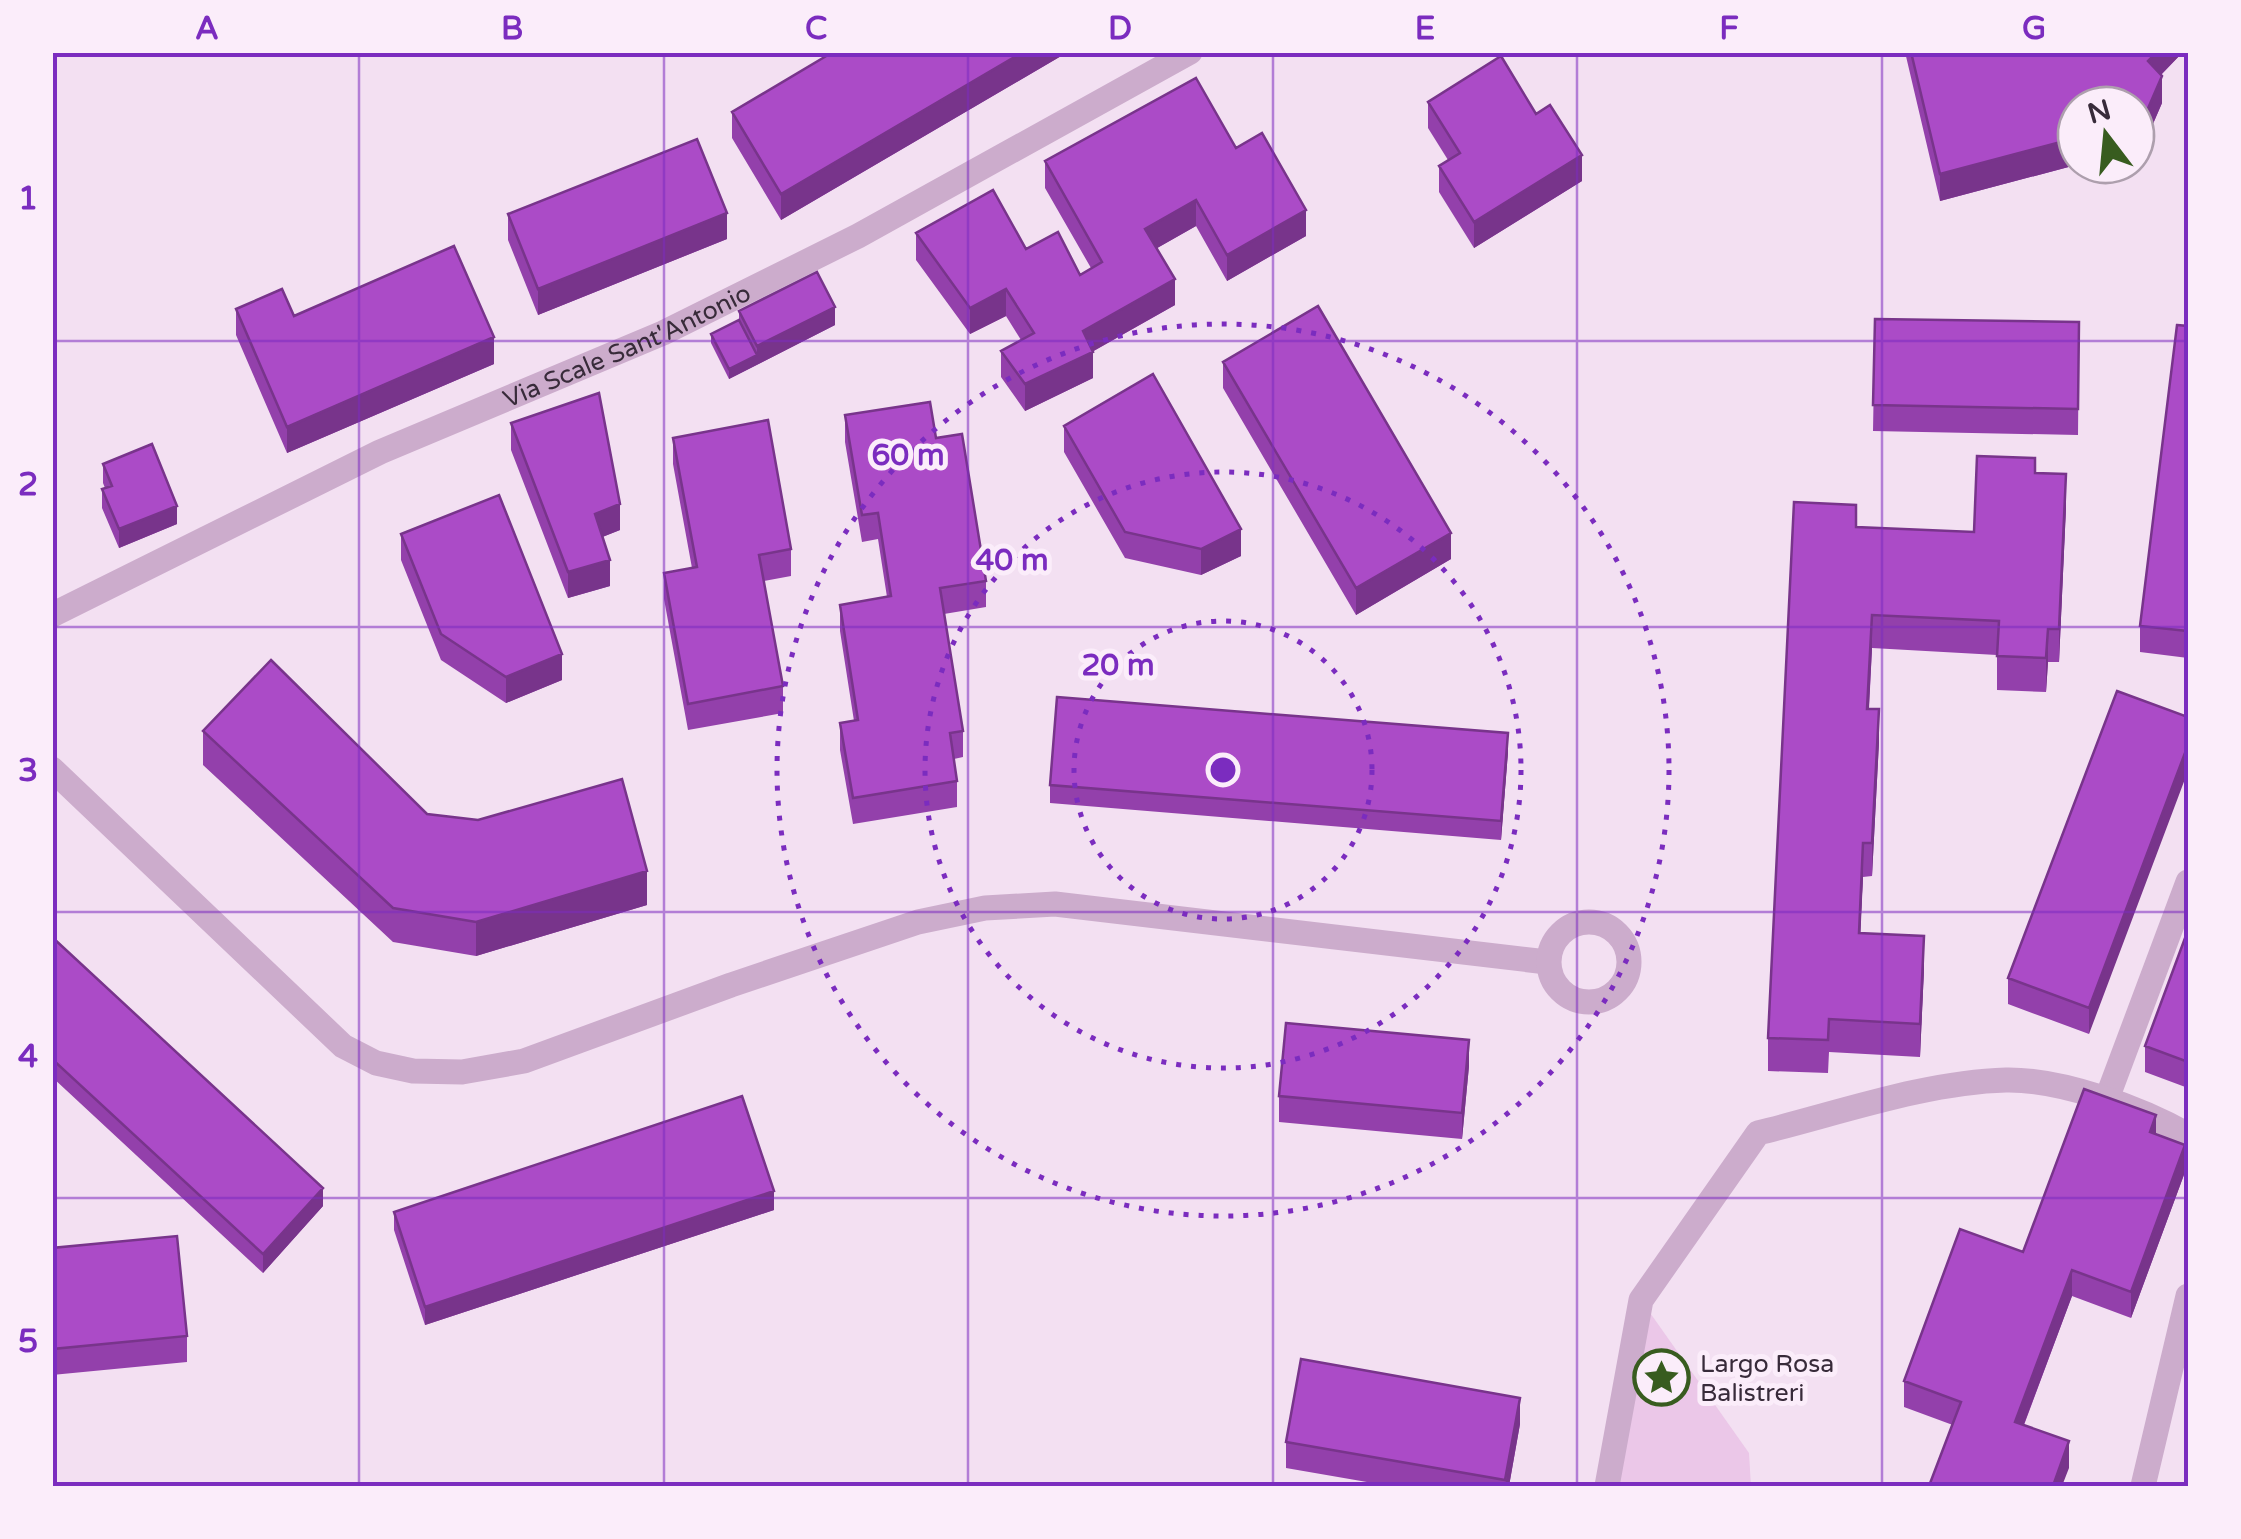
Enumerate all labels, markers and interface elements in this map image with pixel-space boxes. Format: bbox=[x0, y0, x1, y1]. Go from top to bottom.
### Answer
text: A bbox=[195, 10, 219, 48]
text: B bbox=[501, 10, 523, 48]
text: C bbox=[805, 10, 827, 48]
text: D bbox=[1108, 10, 1132, 48]
text: E bbox=[1415, 10, 1435, 48]
text: F bbox=[1719, 10, 1739, 48]
text: G bbox=[2022, 10, 2046, 48]
north arrow bbox=[2056, 85, 2156, 185]
text: N bbox=[2084, 92, 2115, 131]
text: 1 bbox=[18, 180, 38, 218]
street label: Via Scale Sant'Antonio bbox=[499, 278, 756, 415]
text: 60 m bbox=[871, 437, 945, 474]
text: 2 bbox=[18, 466, 38, 504]
text: 40 m bbox=[975, 542, 1049, 579]
text: 20 m bbox=[1081, 647, 1155, 684]
text: 3 bbox=[18, 752, 38, 790]
centre of rings bbox=[1205, 752, 1241, 788]
text: 4 bbox=[18, 1038, 38, 1076]
text: 5 bbox=[18, 1323, 38, 1361]
place icon: Largo Rosa Balistreri bbox=[1631, 1347, 1691, 1407]
place label: Largo Rosa Balistreri bbox=[1700, 1349, 1834, 1408]

